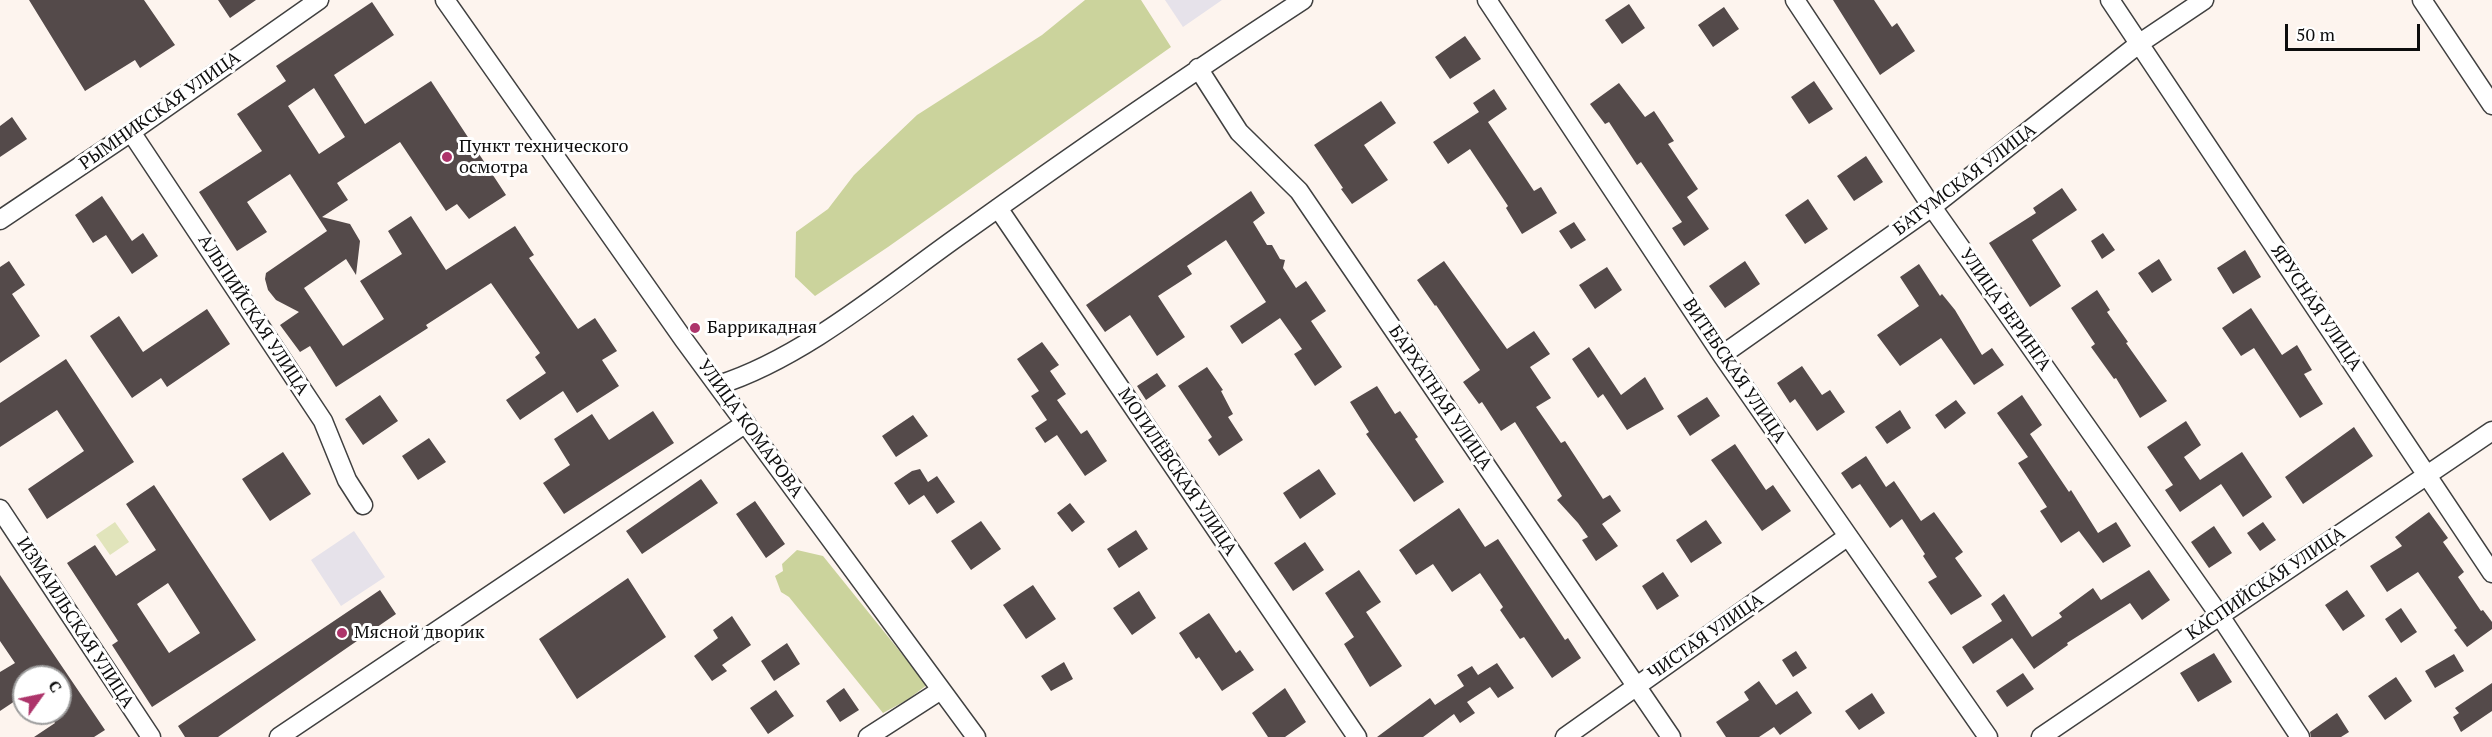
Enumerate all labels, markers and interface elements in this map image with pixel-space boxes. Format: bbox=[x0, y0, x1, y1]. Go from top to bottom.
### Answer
scale bar bbox=[2288, 12, 2423, 50]
text: 50 m bbox=[2296, 22, 2335, 46]
street label: РЫМНИКСКАЯ УЛИЦА bbox=[75, 47, 245, 175]
street label: БАТУМСКАЯ УЛИЦА bbox=[1889, 119, 2041, 241]
place label: Пункт технического осмотра bbox=[459, 136, 629, 178]
marker: Пункт технического осмотра bbox=[440, 150, 454, 164]
street label: АЛЬПИЙСКАЯ УЛИЦА bbox=[193, 231, 313, 399]
street label: ЯРУСНАЯ УЛИЦА bbox=[2266, 241, 2366, 375]
street label: УЛИЦА БЕРИНГА bbox=[1955, 245, 2055, 375]
street label: ВИТЕБСКАЯ УЛИЦА bbox=[1678, 295, 1790, 447]
place label: Баррикадная bbox=[707, 317, 817, 339]
marker: Баррикадная bbox=[688, 321, 702, 335]
street label: БАРХАТНАЯ УЛИЦА bbox=[1384, 322, 1496, 474]
street label: УЛИЦА КОМАРОВА bbox=[693, 356, 807, 502]
street label: МОГИЛЁВСКАЯ УЛИЦА bbox=[1113, 384, 1241, 560]
street label: КАСПИЙСКАЯ УЛИЦА bbox=[2183, 523, 2349, 645]
street label: ИЗМАИЛЬСКАЯ УЛИЦА bbox=[12, 534, 138, 712]
street label: ЧИСТАЯ УЛИЦА bbox=[1644, 589, 1768, 685]
place label: Мясной дворик bbox=[354, 622, 485, 644]
marker: Мясной дворик bbox=[335, 626, 349, 640]
north arrow bbox=[12, 665, 72, 725]

